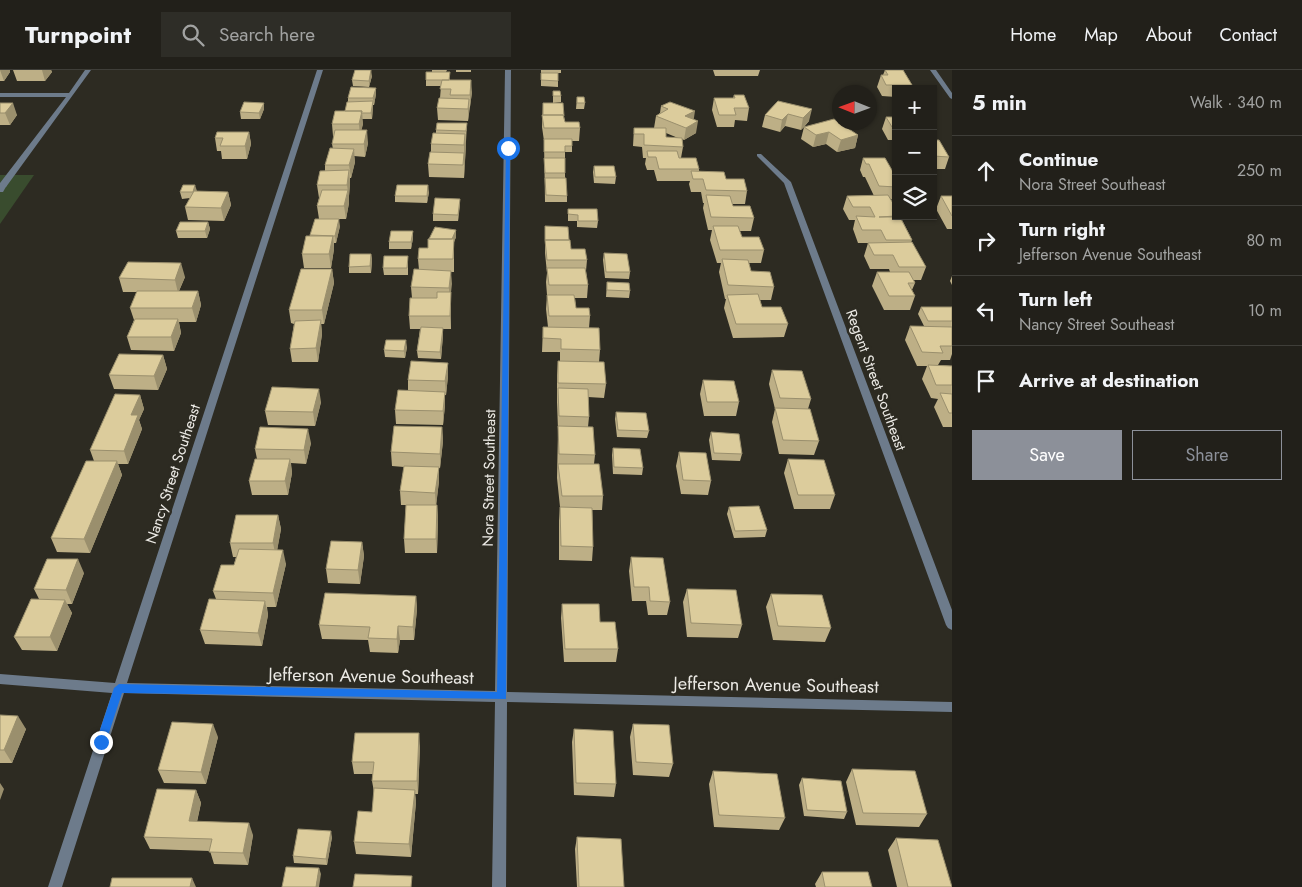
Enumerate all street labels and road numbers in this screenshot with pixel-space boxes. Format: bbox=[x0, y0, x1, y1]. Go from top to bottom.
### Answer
street label: Regent Street Southeast bbox=[840, 306, 912, 454]
street label: Nancy Street Southeast bbox=[140, 401, 206, 547]
street label: Nora Street Southeast bbox=[477, 409, 501, 547]
street label: Jefferson Avenue Southeast bbox=[266, 661, 474, 691]
street label: Jefferson Avenue Southeast bbox=[671, 670, 879, 700]

